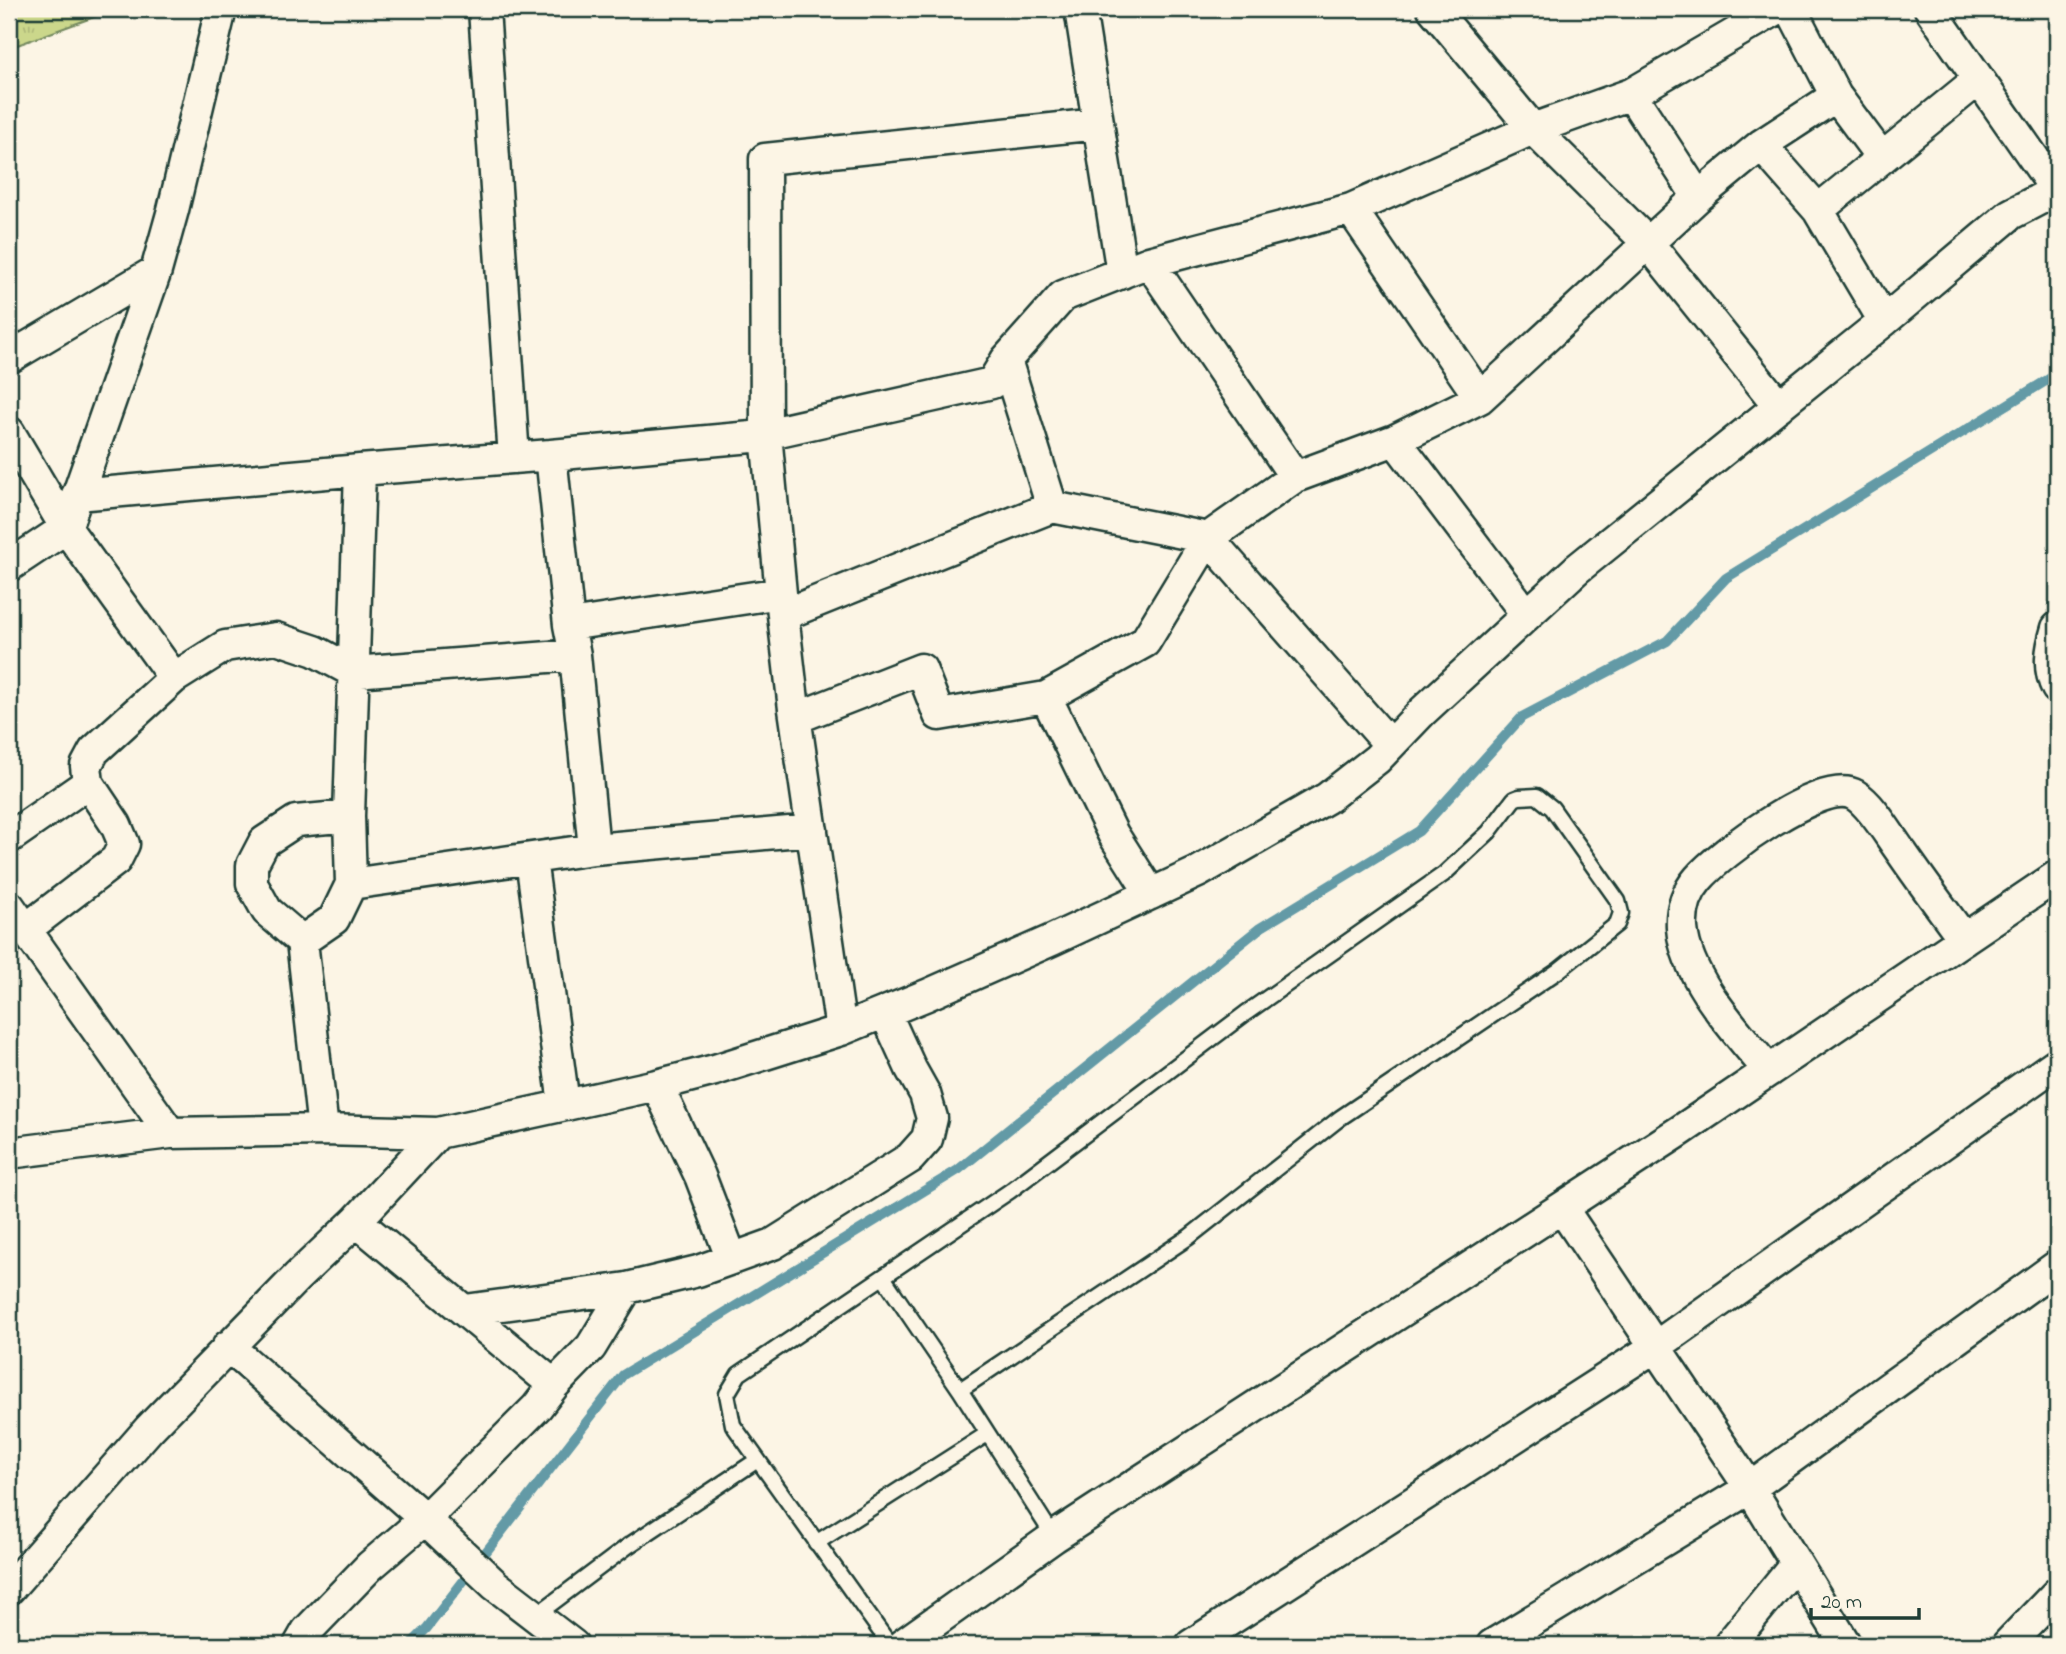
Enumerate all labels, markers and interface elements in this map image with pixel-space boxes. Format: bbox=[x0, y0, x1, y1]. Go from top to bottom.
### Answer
scale bar bbox=[1811, 1577, 1919, 1621]
text: 20 m bbox=[1821, 1588, 1862, 1618]

